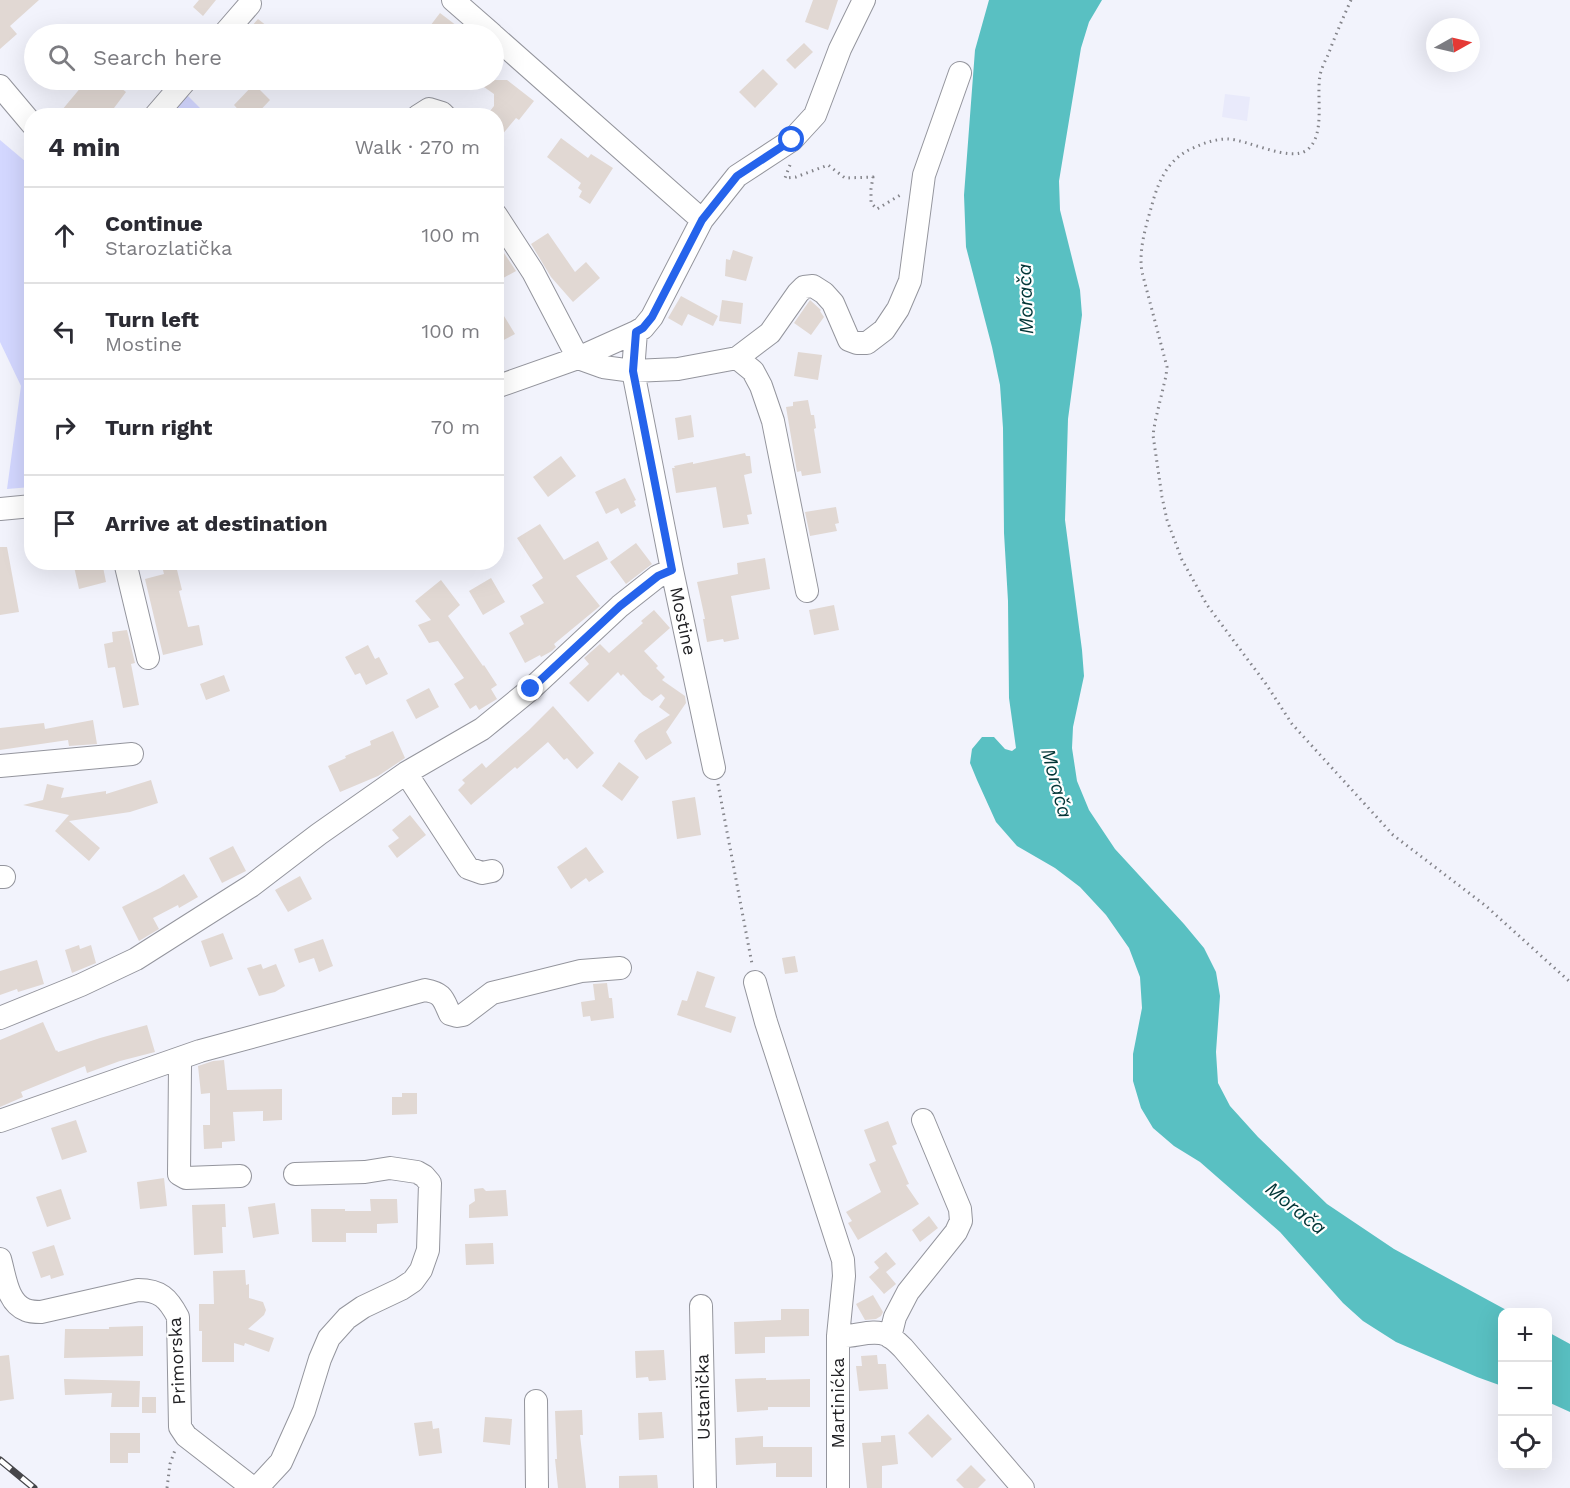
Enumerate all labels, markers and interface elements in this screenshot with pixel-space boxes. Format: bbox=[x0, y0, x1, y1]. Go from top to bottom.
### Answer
north arrow bbox=[1426, 18, 1480, 72]
search box bbox=[24, 24, 504, 90]
icon: search bbox=[45, 41, 78, 74]
text: Search here bbox=[93, 45, 222, 70]
route start bbox=[778, 126, 804, 152]
text: 4 min bbox=[48, 132, 120, 162]
text: Walk · 270 m bbox=[355, 135, 480, 159]
text: Continue bbox=[105, 211, 203, 236]
icon: ahead bbox=[48, 219, 81, 252]
text: 100 m bbox=[421, 223, 480, 247]
text: Starozlatička bbox=[105, 236, 232, 260]
water label: Morača bbox=[1012, 263, 1038, 335]
text: Turn left bbox=[105, 307, 199, 332]
icon: left bbox=[48, 315, 81, 348]
text: 100 m bbox=[421, 319, 480, 343]
text: Mostine bbox=[105, 332, 182, 356]
icon: right bbox=[48, 411, 81, 444]
text: Turn right bbox=[105, 415, 212, 440]
text: 70 m bbox=[431, 415, 480, 439]
icon: arrive bbox=[48, 507, 81, 540]
text: Arrive at destination bbox=[105, 511, 328, 536]
street label: Mostine bbox=[666, 585, 701, 657]
route end bbox=[517, 675, 543, 701]
water label: Morača bbox=[1036, 746, 1078, 820]
water label: Morača bbox=[1261, 1176, 1331, 1240]
map controls bbox=[1498, 1308, 1552, 1470]
button: + bbox=[1498, 1308, 1552, 1362]
street label: Primorska bbox=[164, 1317, 189, 1405]
street label: Ustanička bbox=[691, 1354, 714, 1440]
street label: Martinićka bbox=[827, 1358, 848, 1448]
button: − bbox=[1498, 1362, 1552, 1416]
button: locate bbox=[1498, 1416, 1552, 1470]

